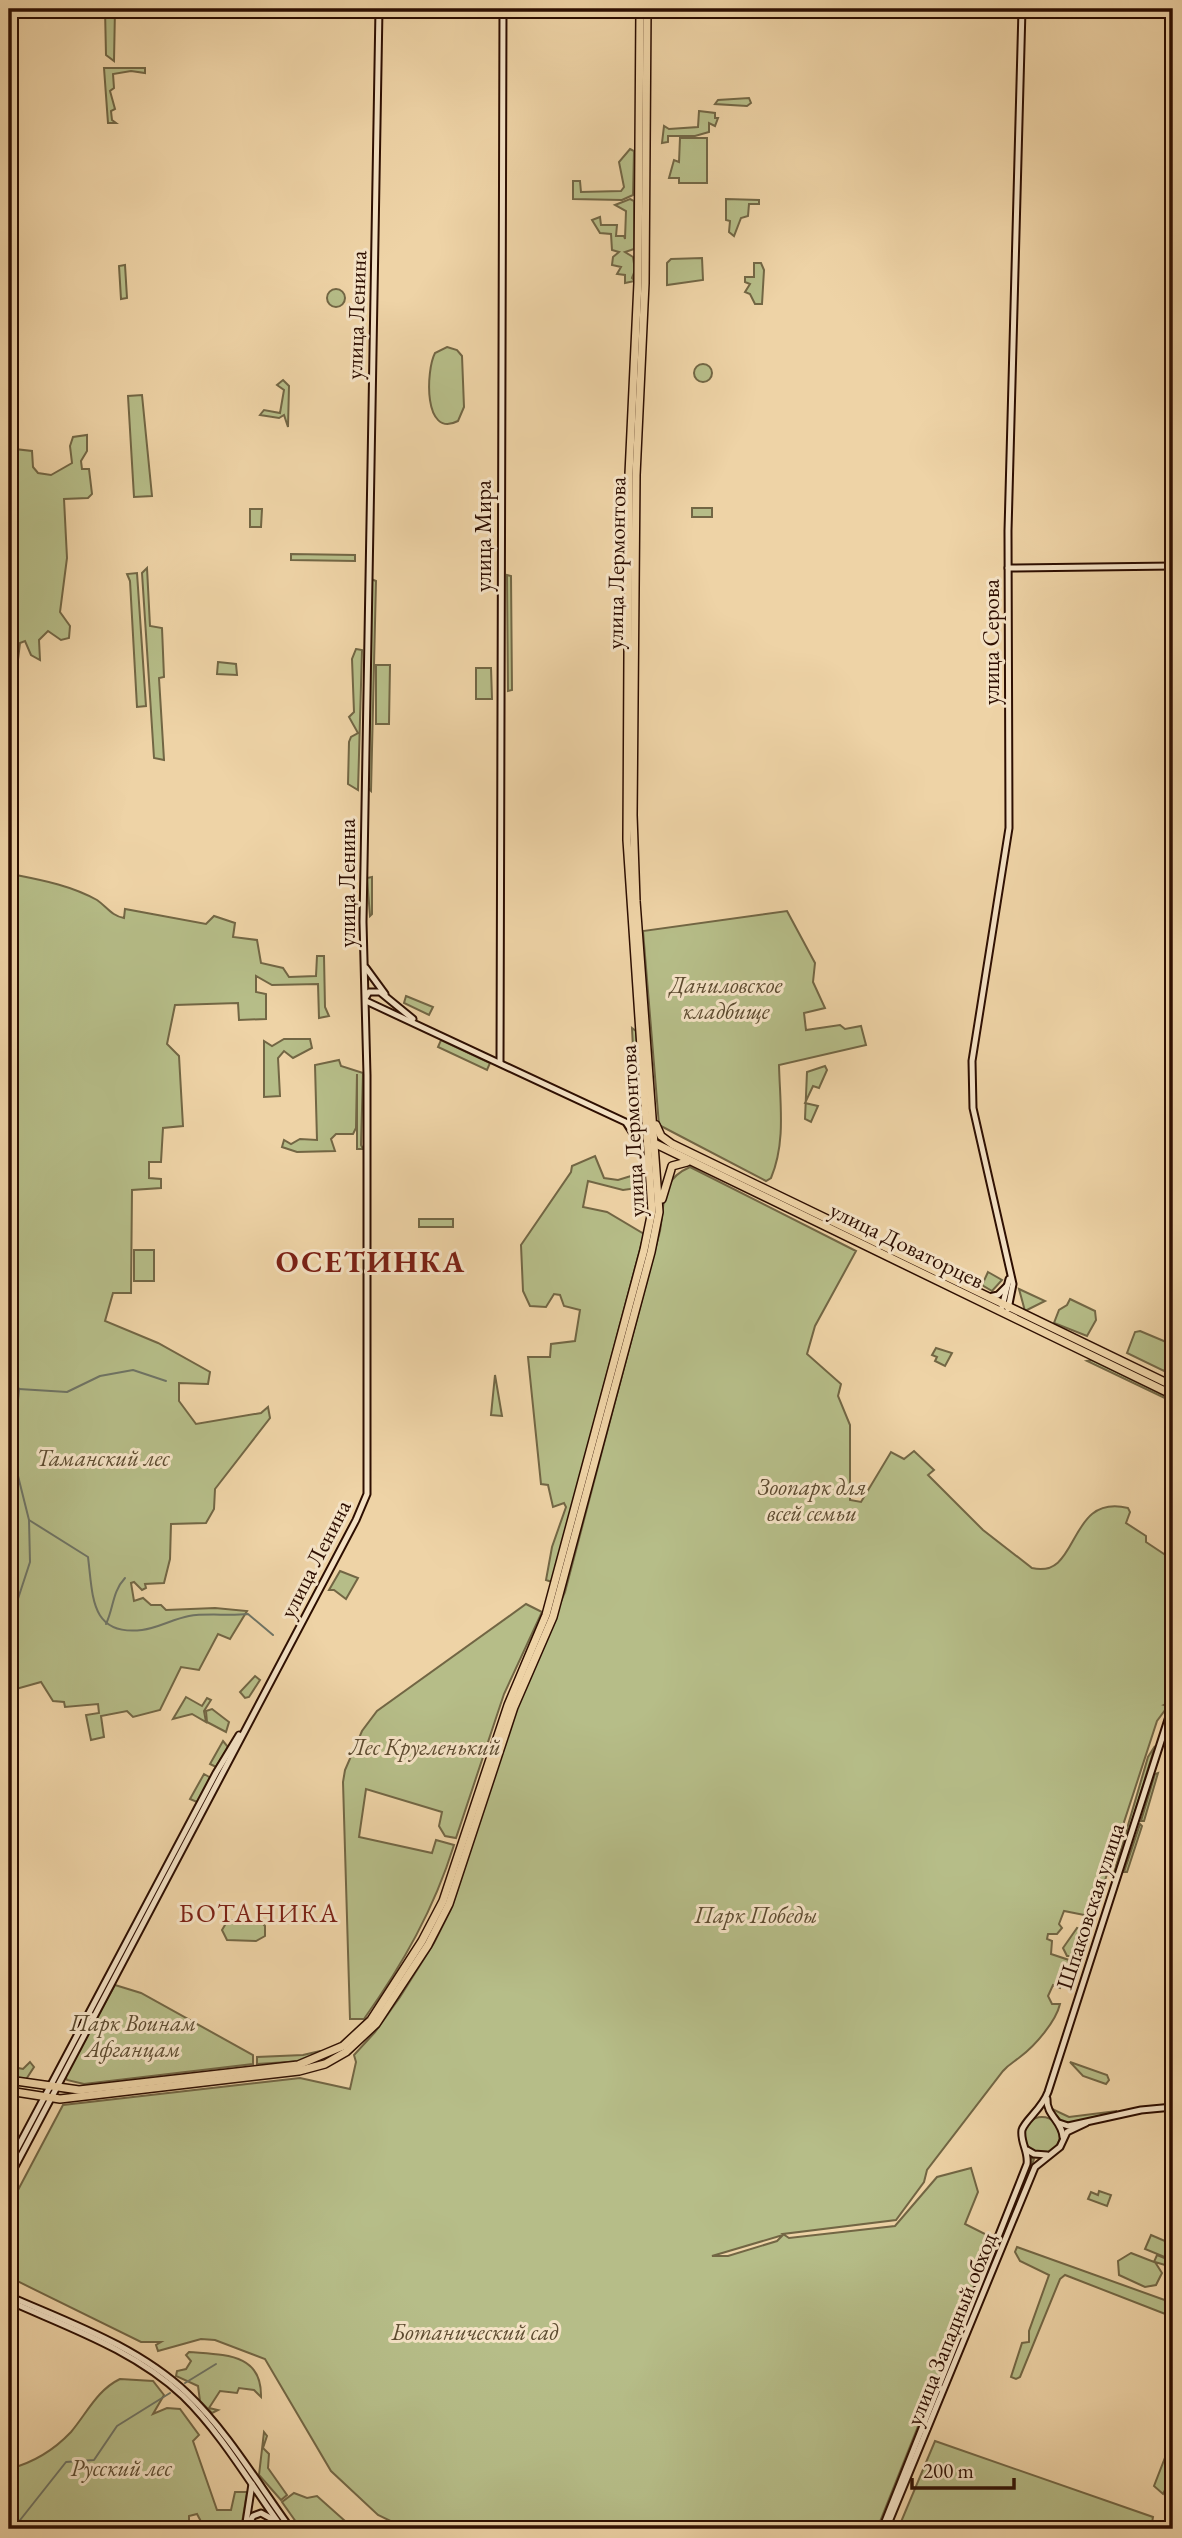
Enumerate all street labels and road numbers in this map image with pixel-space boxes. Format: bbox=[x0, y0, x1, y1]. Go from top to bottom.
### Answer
street label: улица Ленина bbox=[339, 249, 373, 380]
street label: улица Лермонтова bbox=[599, 476, 633, 650]
street label: улица Мира bbox=[468, 479, 498, 592]
street label: улица Серова bbox=[976, 578, 1006, 705]
street label: улица Ленина bbox=[332, 818, 362, 947]
street label: улица Лермонтова bbox=[612, 1043, 652, 1218]
street label: улица Доваторцев bbox=[825, 1195, 989, 1295]
street label: улица Ленина bbox=[272, 1494, 358, 1623]
street label: Шпаковская улица bbox=[1049, 1818, 1131, 1993]
street label: улица Западный обход bbox=[899, 2228, 1004, 2430]

